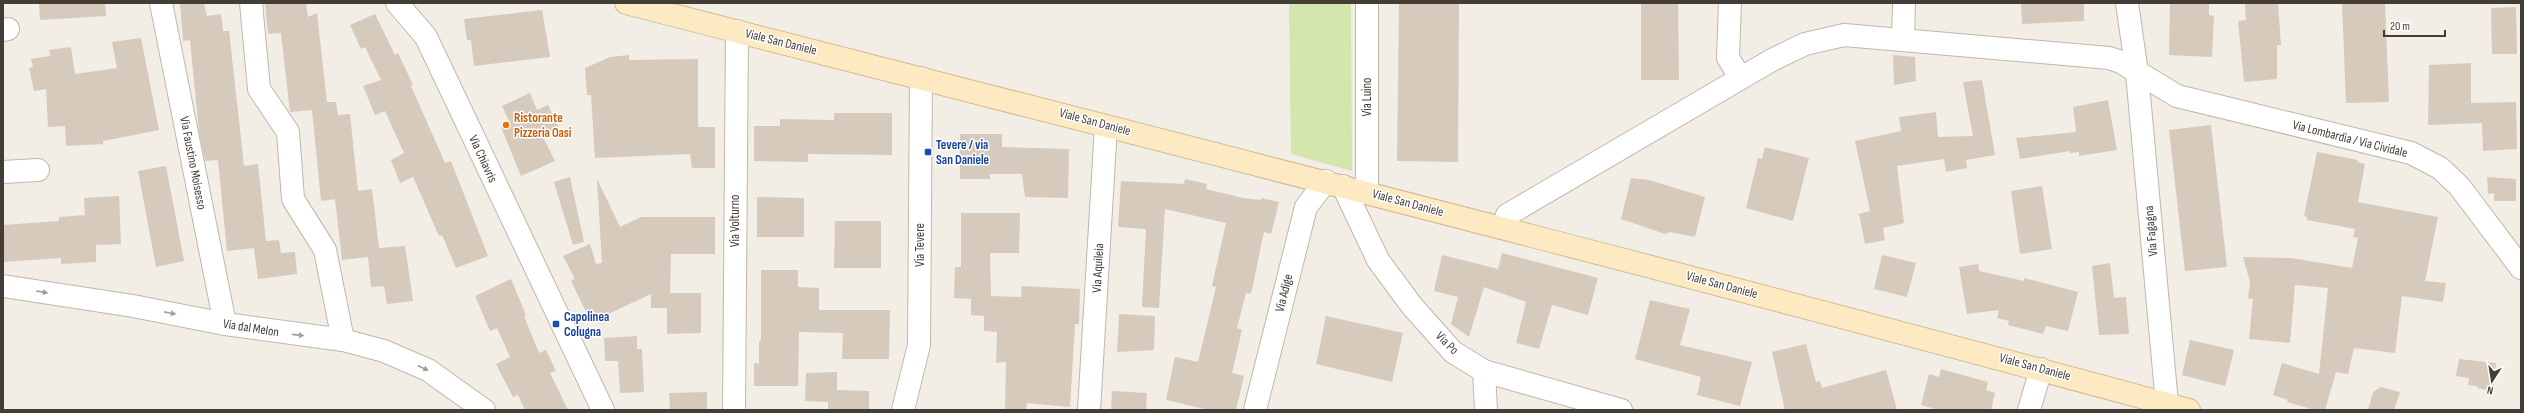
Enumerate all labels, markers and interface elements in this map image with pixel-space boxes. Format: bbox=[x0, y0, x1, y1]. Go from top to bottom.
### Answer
scale bar bbox=[2384, 12, 2445, 38]
text: 20 m bbox=[2390, 19, 2410, 34]
street label: Viale San Daniele bbox=[743, 25, 819, 59]
street label: Via Luino bbox=[1359, 78, 1375, 116]
street label: Viale San Daniele bbox=[1057, 105, 1133, 139]
place label: Ristorante Pizzeria Oasi bbox=[514, 110, 572, 141]
street label: Via Faustino Moisesso bbox=[176, 115, 210, 211]
street label: Via Lombardia / Via Cividale bbox=[2291, 117, 2409, 161]
marker: Ristorante Pizzeria Oasi bbox=[501, 120, 511, 130]
street label: Via Chiavris bbox=[465, 133, 501, 186]
place label: Tevere / via San Daniele bbox=[936, 137, 990, 168]
marker: Tevere / via San Daniele bbox=[923, 147, 933, 157]
street label: Viale San Daniele bbox=[1370, 186, 1446, 220]
street label: Via Volturno bbox=[727, 195, 743, 247]
street label: Via Fagagna bbox=[2141, 205, 2161, 257]
street label: Via Tevere bbox=[912, 223, 928, 267]
street label: Via Aquileia bbox=[1089, 243, 1107, 293]
street label: Viale San Daniele bbox=[1684, 268, 1760, 302]
street label: Via Adige bbox=[1272, 272, 1296, 314]
one-way arrow bbox=[35, 289, 48, 295]
place label: Capolinea Colugna bbox=[564, 309, 609, 340]
one-way arrow bbox=[164, 311, 176, 317]
street label: Via dal Melon bbox=[222, 316, 280, 340]
marker: Capolinea Colugna bbox=[551, 319, 561, 329]
street label: Via Po bbox=[1432, 328, 1462, 358]
one-way arrow bbox=[292, 332, 304, 338]
street label: Viale San Daniele bbox=[1997, 350, 2073, 384]
north arrow bbox=[2472, 361, 2512, 401]
one-way arrow bbox=[417, 365, 428, 371]
text: N bbox=[2486, 383, 2494, 397]

